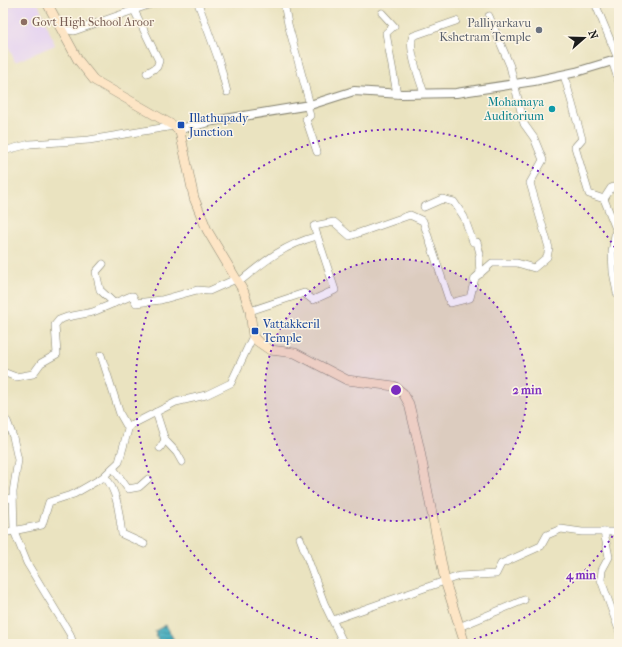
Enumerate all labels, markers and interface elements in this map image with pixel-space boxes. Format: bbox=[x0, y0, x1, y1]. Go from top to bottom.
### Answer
place label: Govt High School Aroor bbox=[32, 15, 155, 29]
place label: Palliyarkavu Kshetram Temple bbox=[439, 16, 531, 44]
marker: Govt High School Aroor bbox=[19, 17, 29, 27]
north arrow bbox=[564, 18, 604, 58]
marker: Palliyarkavu Kshetram Temple bbox=[534, 25, 544, 35]
text: N bbox=[585, 29, 601, 42]
place label: Mohamaya Auditorium bbox=[483, 95, 544, 123]
marker: Mohamaya Auditorium bbox=[547, 104, 557, 114]
place label: Illathupady Junction bbox=[188, 111, 249, 139]
marker: Illathupady Junction bbox=[176, 120, 186, 130]
place label: Vattakkeril Temple bbox=[262, 317, 320, 345]
marker: Vattakkeril Temple bbox=[250, 326, 260, 336]
centre of rings bbox=[389, 383, 403, 397]
text: 2 min bbox=[512, 383, 543, 397]
text: 4 min bbox=[565, 568, 597, 583]

